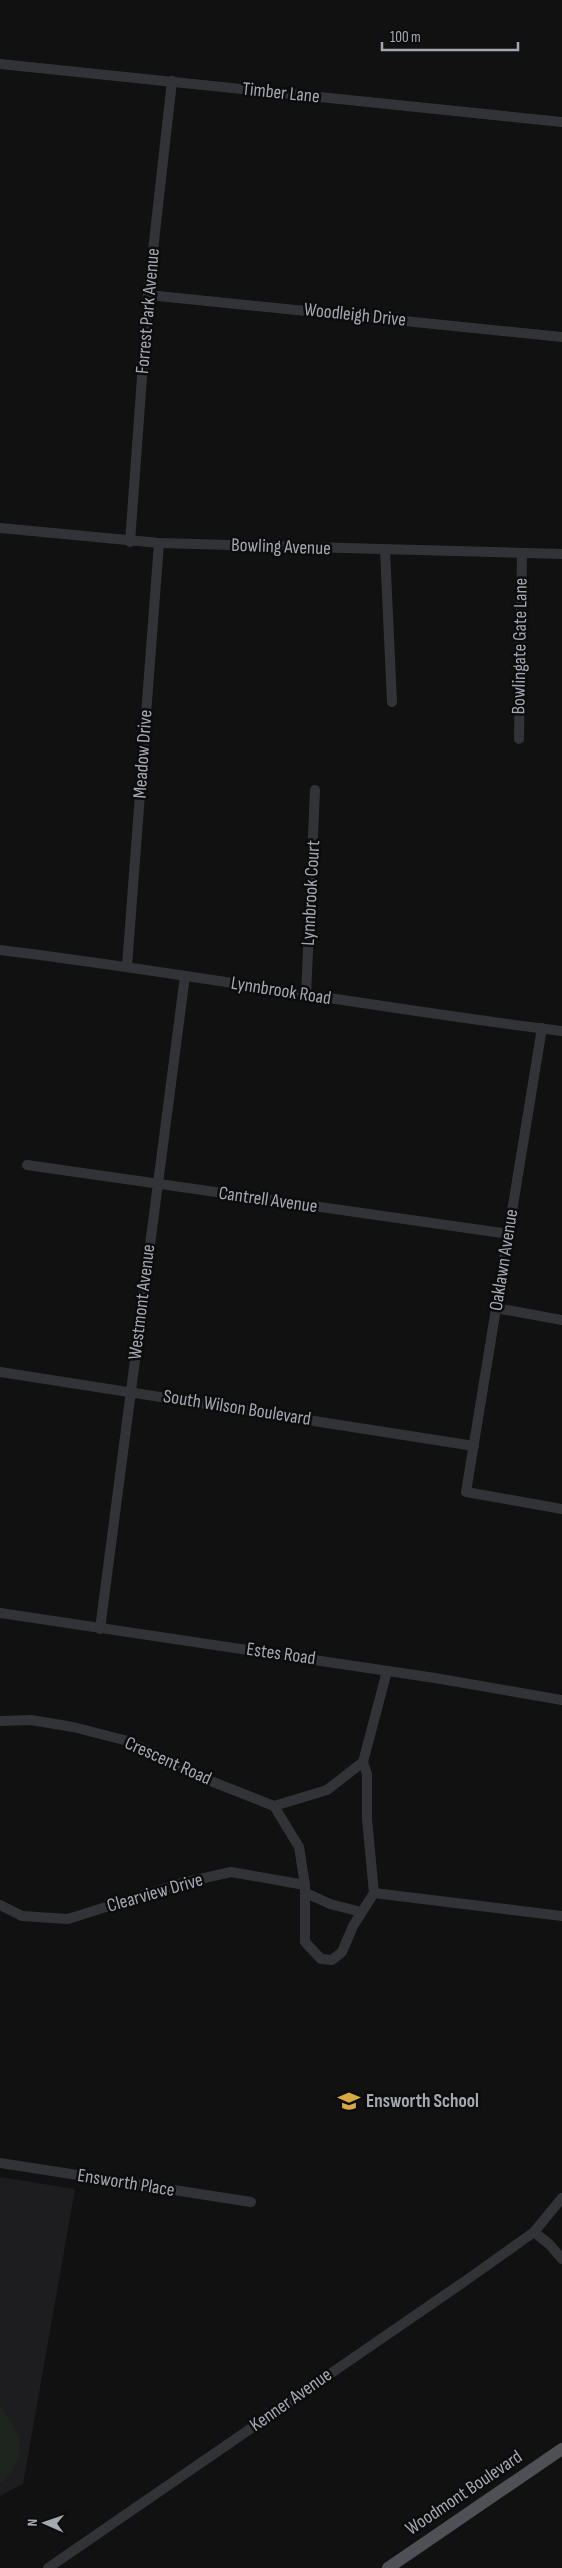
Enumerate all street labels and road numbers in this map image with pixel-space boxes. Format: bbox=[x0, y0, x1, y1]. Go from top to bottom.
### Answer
street label: Timber Lane bbox=[241, 78, 321, 108]
street label: Forrest Park Avenue bbox=[131, 247, 165, 375]
street label: Woodleigh Drive bbox=[303, 298, 407, 332]
street label: Bowling Avenue bbox=[231, 534, 331, 560]
street label: Bowlingate Gate Lane bbox=[507, 578, 533, 714]
street label: Meadow Drive bbox=[128, 709, 158, 799]
street label: Lynnbrook Court bbox=[297, 839, 325, 946]
street label: Lynnbrook Road bbox=[229, 972, 333, 1010]
street label: Cantrell Avenue bbox=[217, 1182, 319, 1218]
street label: Oaklawn Avenue bbox=[485, 1207, 523, 1313]
street label: Westmont Avenue bbox=[124, 1243, 160, 1361]
street label: South Wilson Boulevard bbox=[162, 1385, 312, 1431]
street label: Estes Road bbox=[245, 1638, 317, 1670]
street label: Crescent Road bbox=[121, 1732, 215, 1790]
street label: Clearview Drive bbox=[104, 1868, 206, 1918]
street label: Ensworth Place bbox=[76, 2164, 176, 2202]
street label: Kenner Avenue bbox=[246, 2363, 336, 2437]
street label: Woodmont Boulevard bbox=[401, 2446, 527, 2540]

